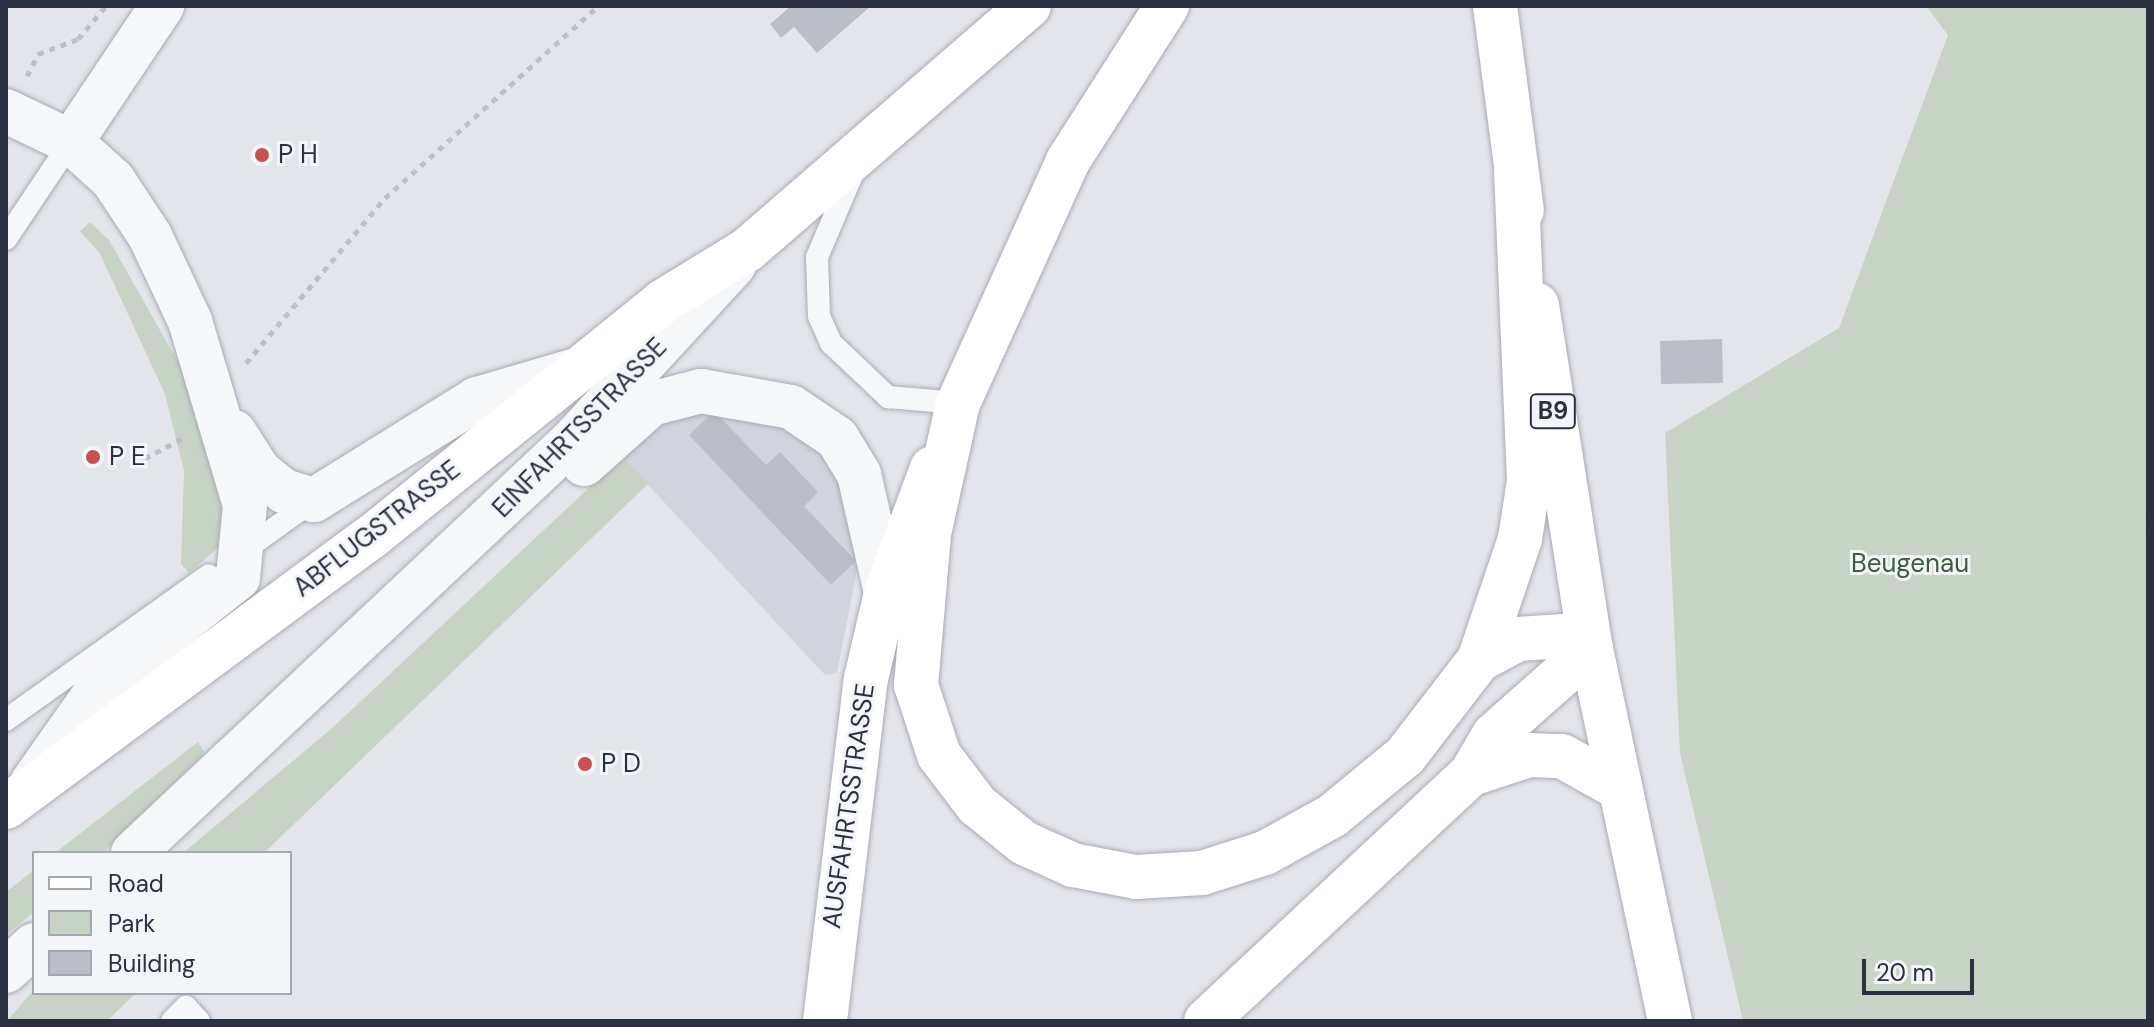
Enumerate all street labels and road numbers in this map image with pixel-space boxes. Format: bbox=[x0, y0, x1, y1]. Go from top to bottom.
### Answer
street label: EINFAHRTSSTRASSE bbox=[486, 332, 674, 524]
road number: B9 bbox=[1529, 391, 1577, 431]
street label: ABFLUGSTRASSE bbox=[287, 454, 467, 604]
street label: AUSFAHRTSSTRASSE bbox=[816, 681, 882, 931]

